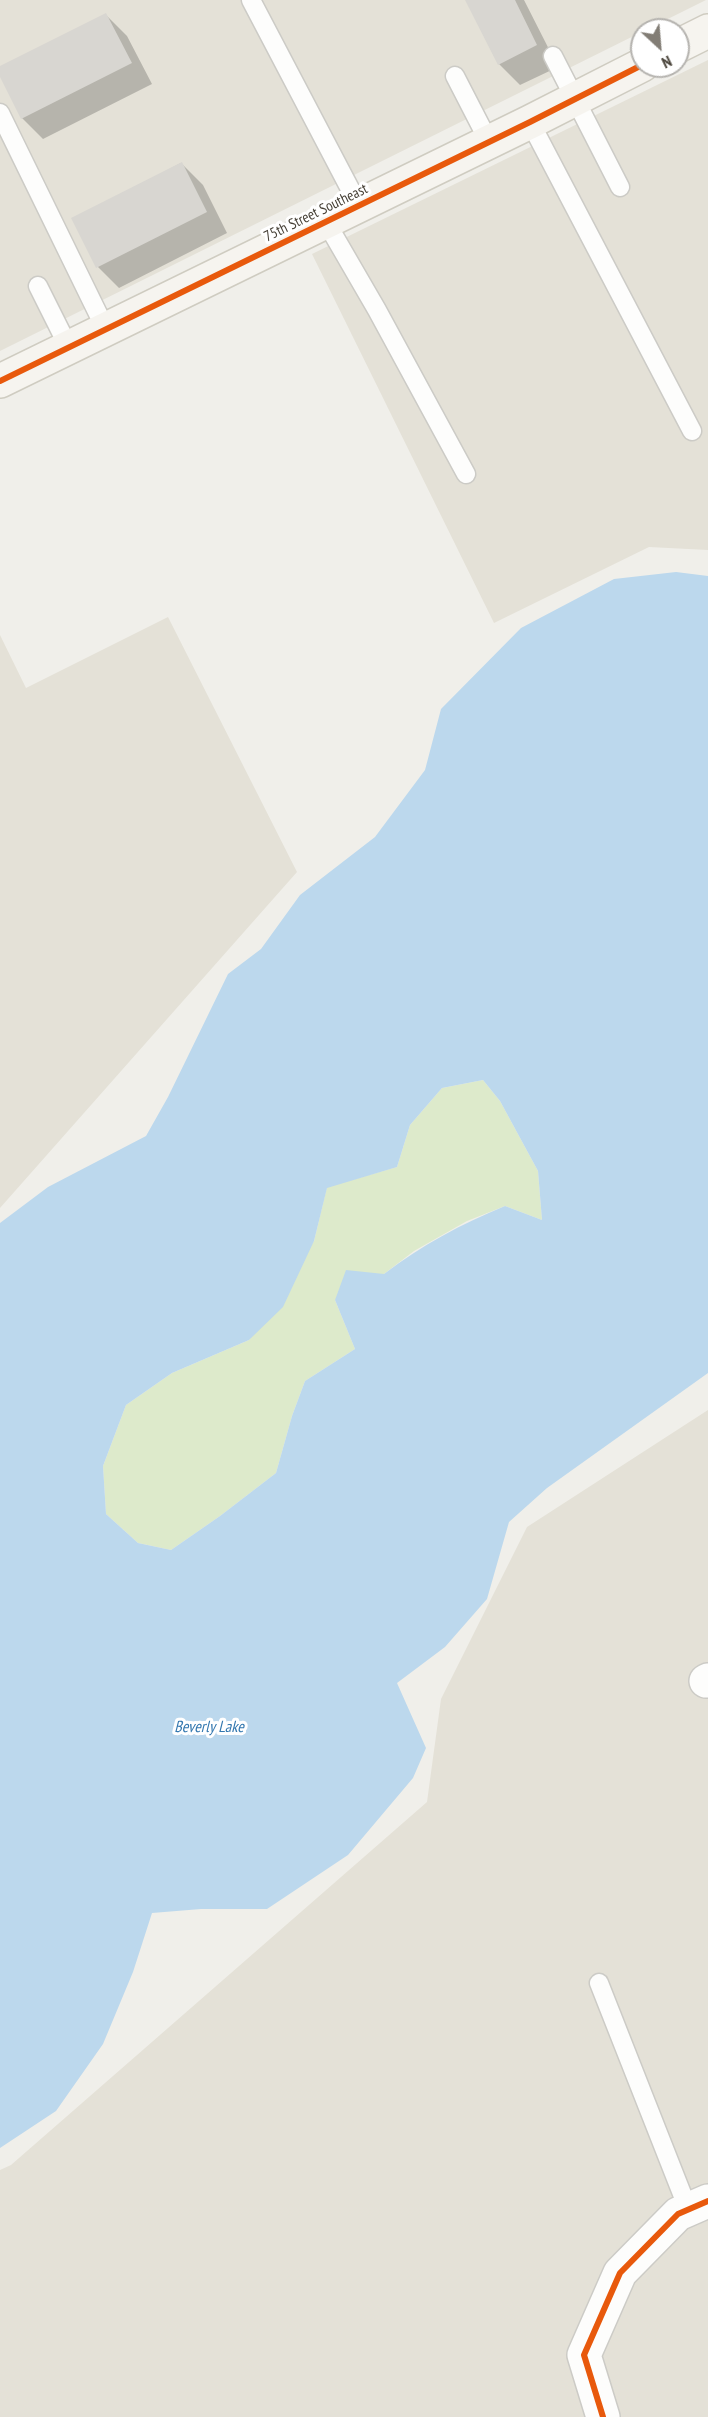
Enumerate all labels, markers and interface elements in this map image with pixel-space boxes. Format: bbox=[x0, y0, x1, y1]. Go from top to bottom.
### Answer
north arrow bbox=[630, 18, 690, 78]
text: N bbox=[659, 51, 675, 73]
street label: 75th Street Southeast bbox=[261, 180, 371, 246]
water label: Beverly Lake bbox=[174, 1717, 244, 1737]

